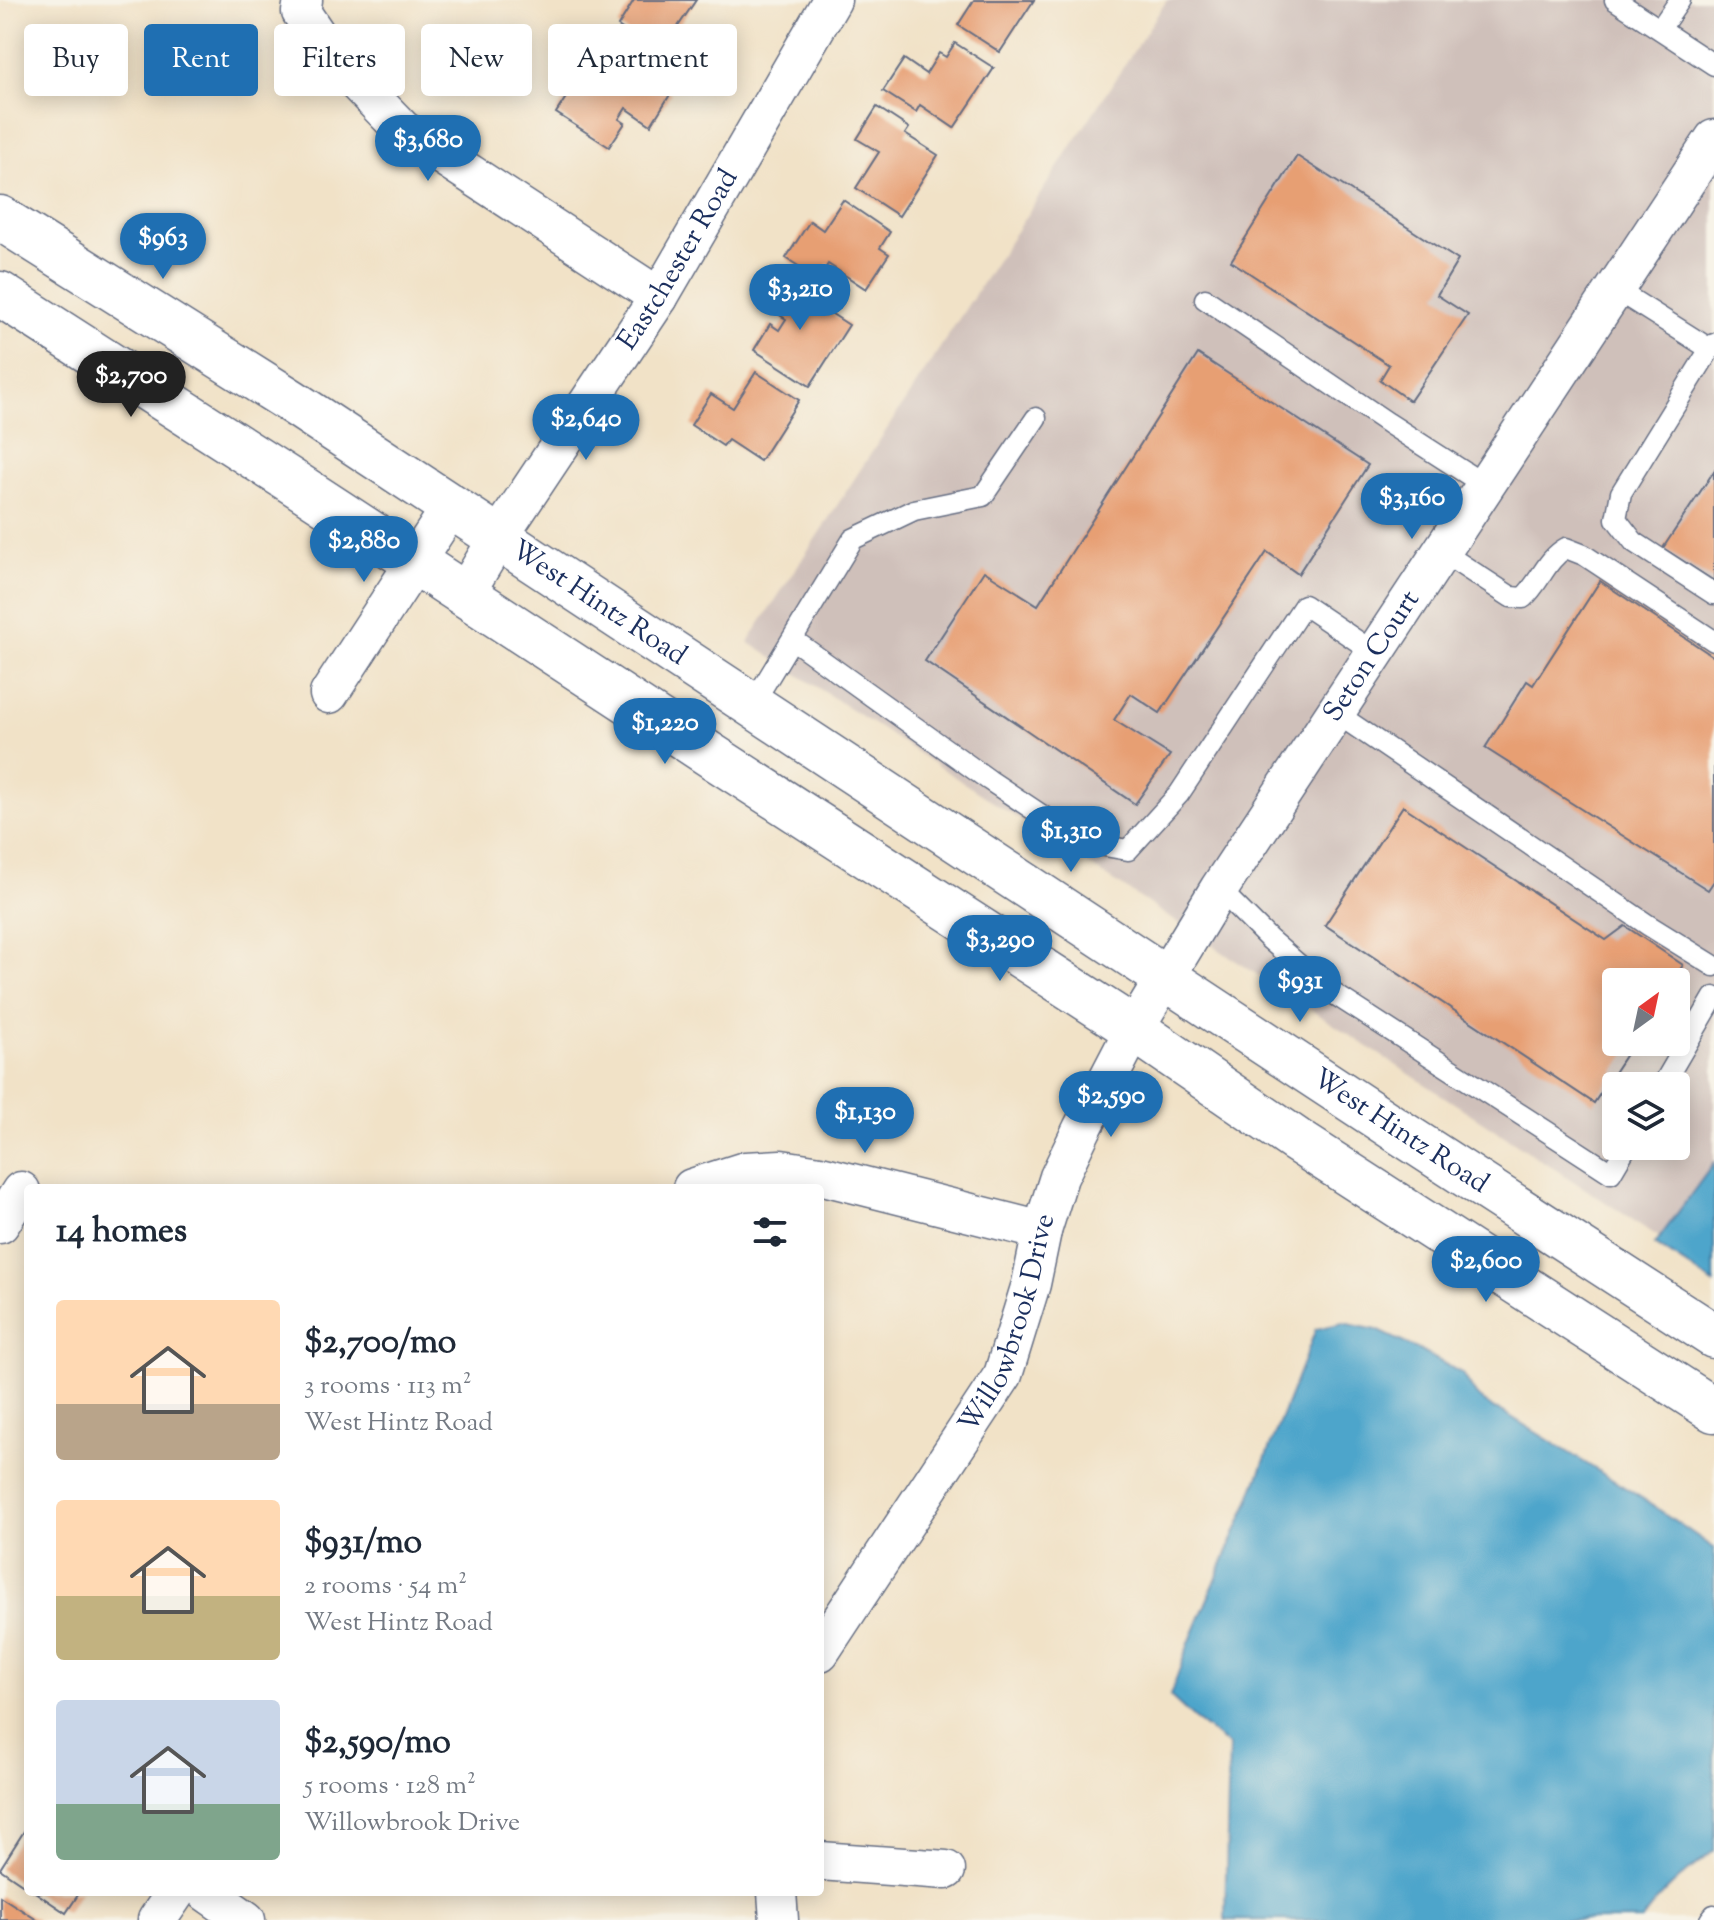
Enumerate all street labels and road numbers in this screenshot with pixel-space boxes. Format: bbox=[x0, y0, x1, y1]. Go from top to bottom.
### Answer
street label: Eastchester Road bbox=[609, 162, 749, 359]
street label: West Hintz Road bbox=[502, 531, 695, 677]
street label: Seton Court bbox=[1314, 583, 1431, 730]
street label: West Hintz Road bbox=[1304, 1059, 1496, 1204]
street label: Willowbrook Drive bbox=[950, 1209, 1066, 1441]

